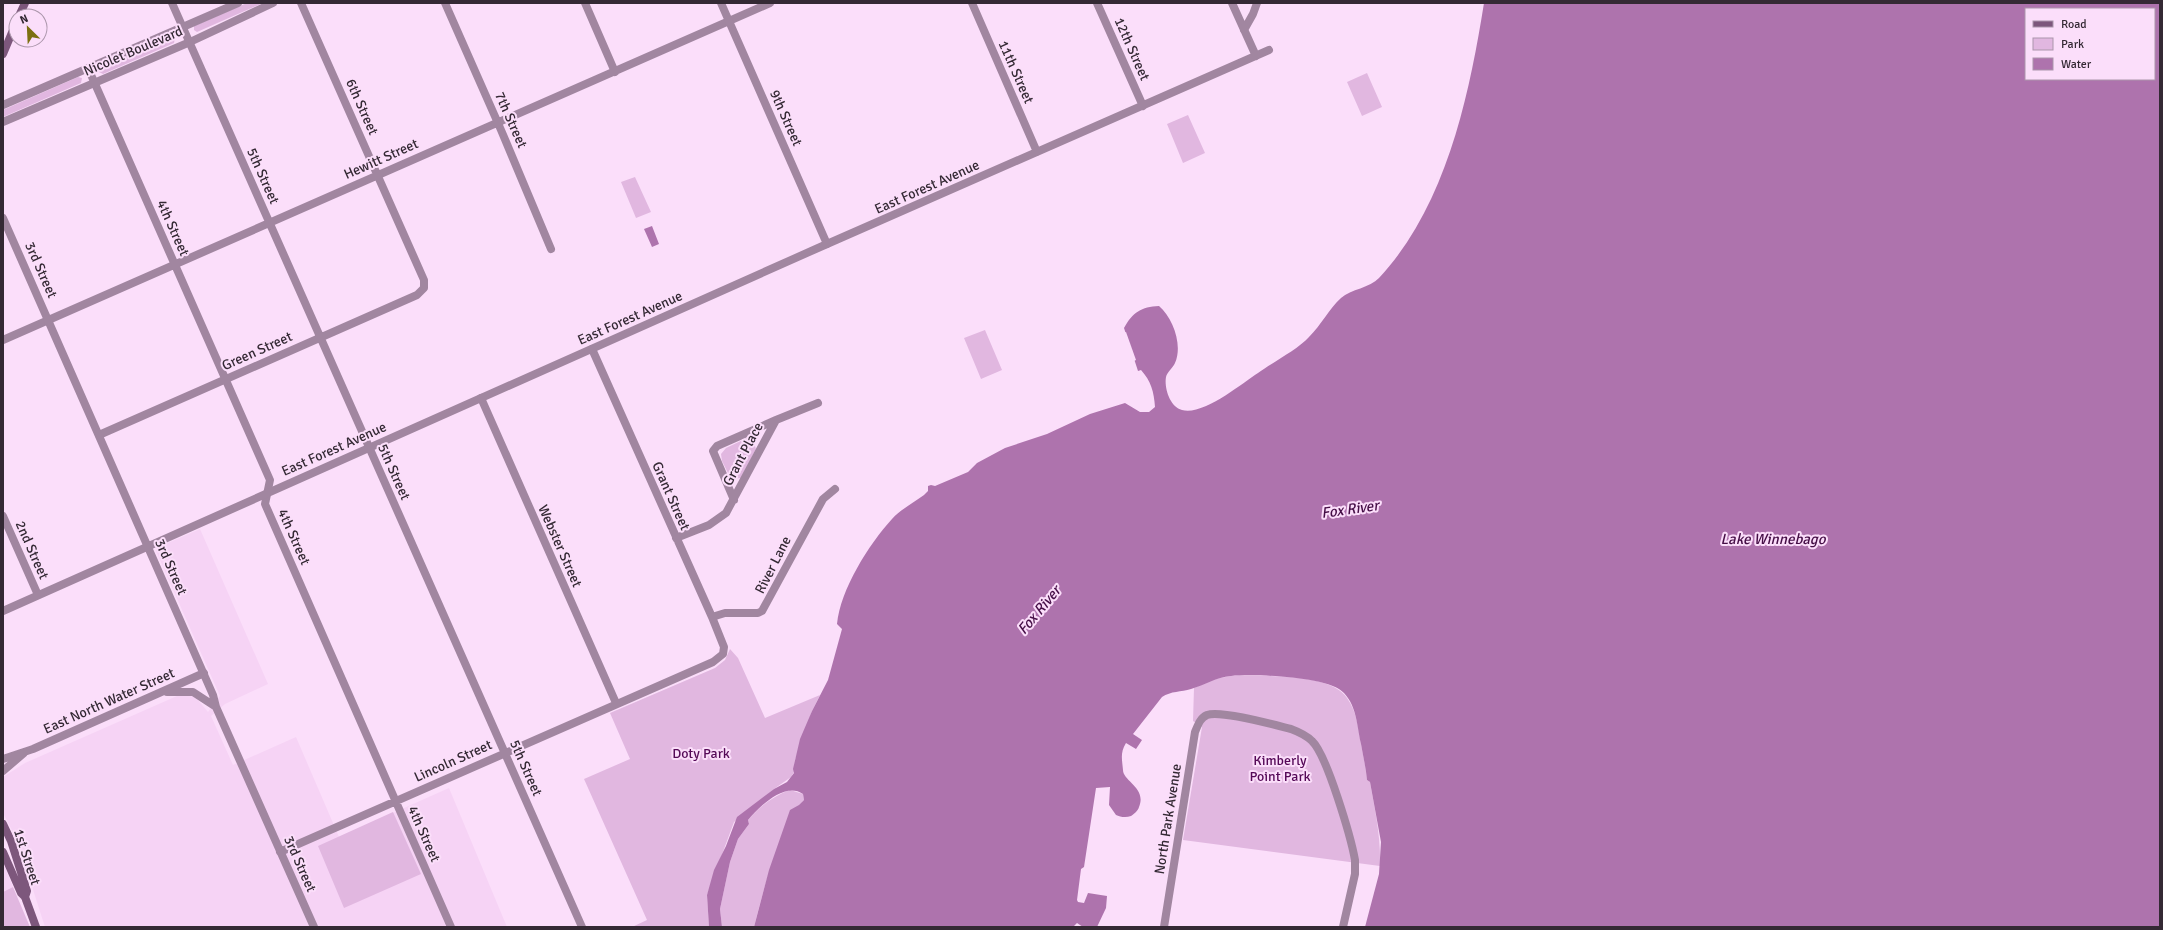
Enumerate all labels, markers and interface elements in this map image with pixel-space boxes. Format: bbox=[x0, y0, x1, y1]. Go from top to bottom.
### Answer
north arrow bbox=[8, 8, 48, 48]
legend bbox=[2025, 8, 2155, 80]
text: N bbox=[18, 12, 30, 27]
street label: 12th Street bbox=[1111, 15, 1153, 83]
text: Road bbox=[2061, 17, 2087, 32]
street label: Nicolet Boulevard bbox=[81, 22, 185, 80]
text: Park bbox=[2061, 37, 2084, 52]
street label: 11th Street bbox=[995, 38, 1037, 106]
text: Water bbox=[2061, 57, 2092, 72]
street label: 6th Street bbox=[342, 76, 382, 138]
street label: 9th Street bbox=[766, 87, 806, 149]
street label: 7th Street bbox=[491, 89, 531, 151]
street label: Hewitt Street bbox=[341, 135, 421, 183]
street label: 5th Street bbox=[243, 145, 283, 207]
street label: East Forest Avenue bbox=[872, 156, 982, 218]
street label: 4th Street bbox=[153, 197, 193, 259]
street label: 3rd Street bbox=[21, 239, 61, 301]
street label: East Forest Avenue bbox=[575, 287, 685, 349]
street label: Green Street bbox=[219, 328, 295, 374]
street label: East Forest Avenue bbox=[279, 418, 389, 480]
street label: Grant Place bbox=[719, 419, 767, 489]
street label: 5th Street bbox=[374, 441, 414, 503]
street label: Grant Street bbox=[648, 459, 694, 533]
water label: Fox River bbox=[1320, 496, 1382, 522]
street label: Webster Street bbox=[534, 502, 586, 590]
street label: 4th Street bbox=[274, 506, 314, 568]
street label: 2nd Street bbox=[12, 518, 52, 582]
water label: Lake Winnebago bbox=[1720, 530, 1827, 548]
street label: River Lane bbox=[751, 533, 795, 597]
street label: 3rd Street bbox=[151, 536, 191, 598]
water label: Fox River bbox=[1014, 580, 1066, 638]
street label: East North Water Street bbox=[41, 664, 177, 738]
street label: Lincoln Street bbox=[411, 736, 495, 786]
street label: 5th Street bbox=[506, 737, 546, 799]
park label: Doty Park bbox=[672, 745, 730, 762]
park label: Kimberly Point Park bbox=[1249, 752, 1311, 785]
street label: North Park Avenue bbox=[1151, 763, 1185, 875]
street label: 4th Street bbox=[404, 803, 444, 865]
street label: 1st Street bbox=[10, 827, 44, 887]
street label: 3rd Street bbox=[280, 833, 320, 895]

